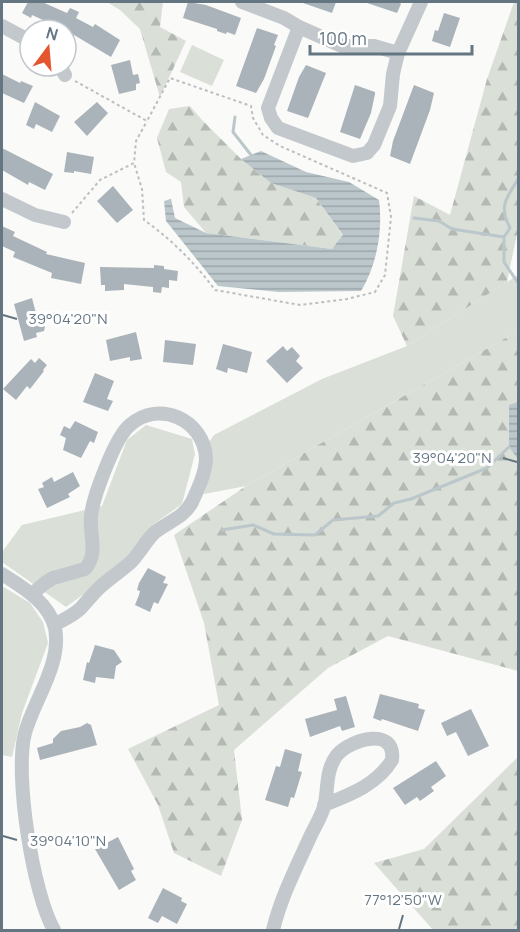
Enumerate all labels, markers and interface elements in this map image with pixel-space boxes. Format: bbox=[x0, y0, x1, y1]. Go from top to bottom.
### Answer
north arrow bbox=[18, 18, 78, 78]
scale bar bbox=[310, 18, 472, 56]
text: N bbox=[44, 21, 61, 46]
text: 100 m bbox=[319, 26, 367, 50]
text: 39°04'20"N bbox=[29, 308, 107, 329]
text: 39°04'20"N bbox=[413, 447, 491, 468]
text: 39°04'10"N bbox=[30, 830, 106, 851]
text: 77°12'50"W bbox=[364, 889, 442, 910]

